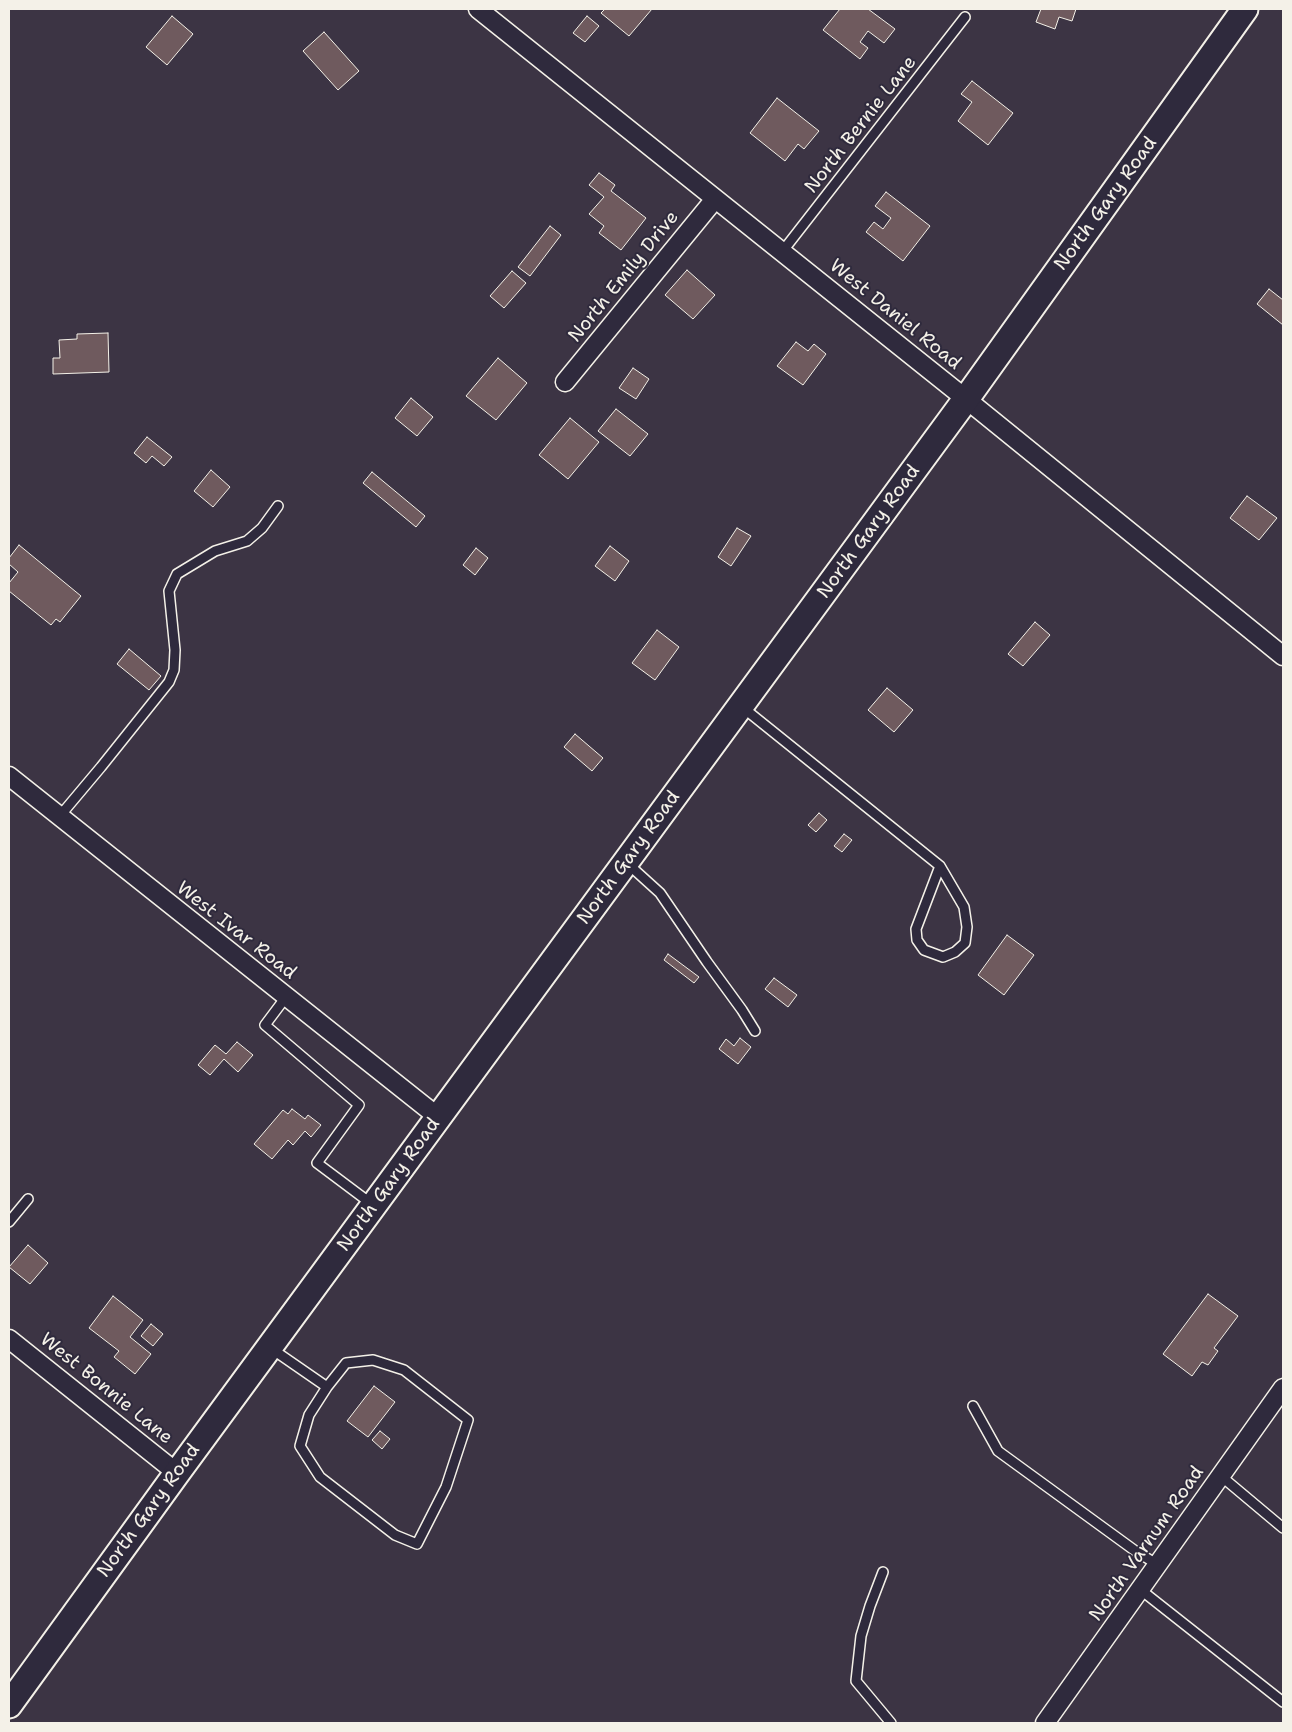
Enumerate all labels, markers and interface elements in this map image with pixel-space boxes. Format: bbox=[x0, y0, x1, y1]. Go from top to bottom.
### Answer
street label: North Bernie Lane bbox=[800, 52, 922, 198]
street label: North Gary Road bbox=[1050, 133, 1162, 275]
street label: North Emily Drive bbox=[564, 207, 684, 347]
street label: West Daniel Road bbox=[825, 255, 965, 375]
street label: North Gary Road bbox=[813, 461, 925, 603]
street label: North Gary Road bbox=[573, 787, 685, 929]
street label: West Ivar Road bbox=[172, 877, 300, 985]
street label: North Gary Road bbox=[333, 1114, 445, 1256]
street label: West Bonnie Lane bbox=[35, 1328, 177, 1450]
street label: North Gary Road bbox=[93, 1440, 205, 1582]
street label: North Varnum Road bbox=[1085, 1462, 1209, 1626]

